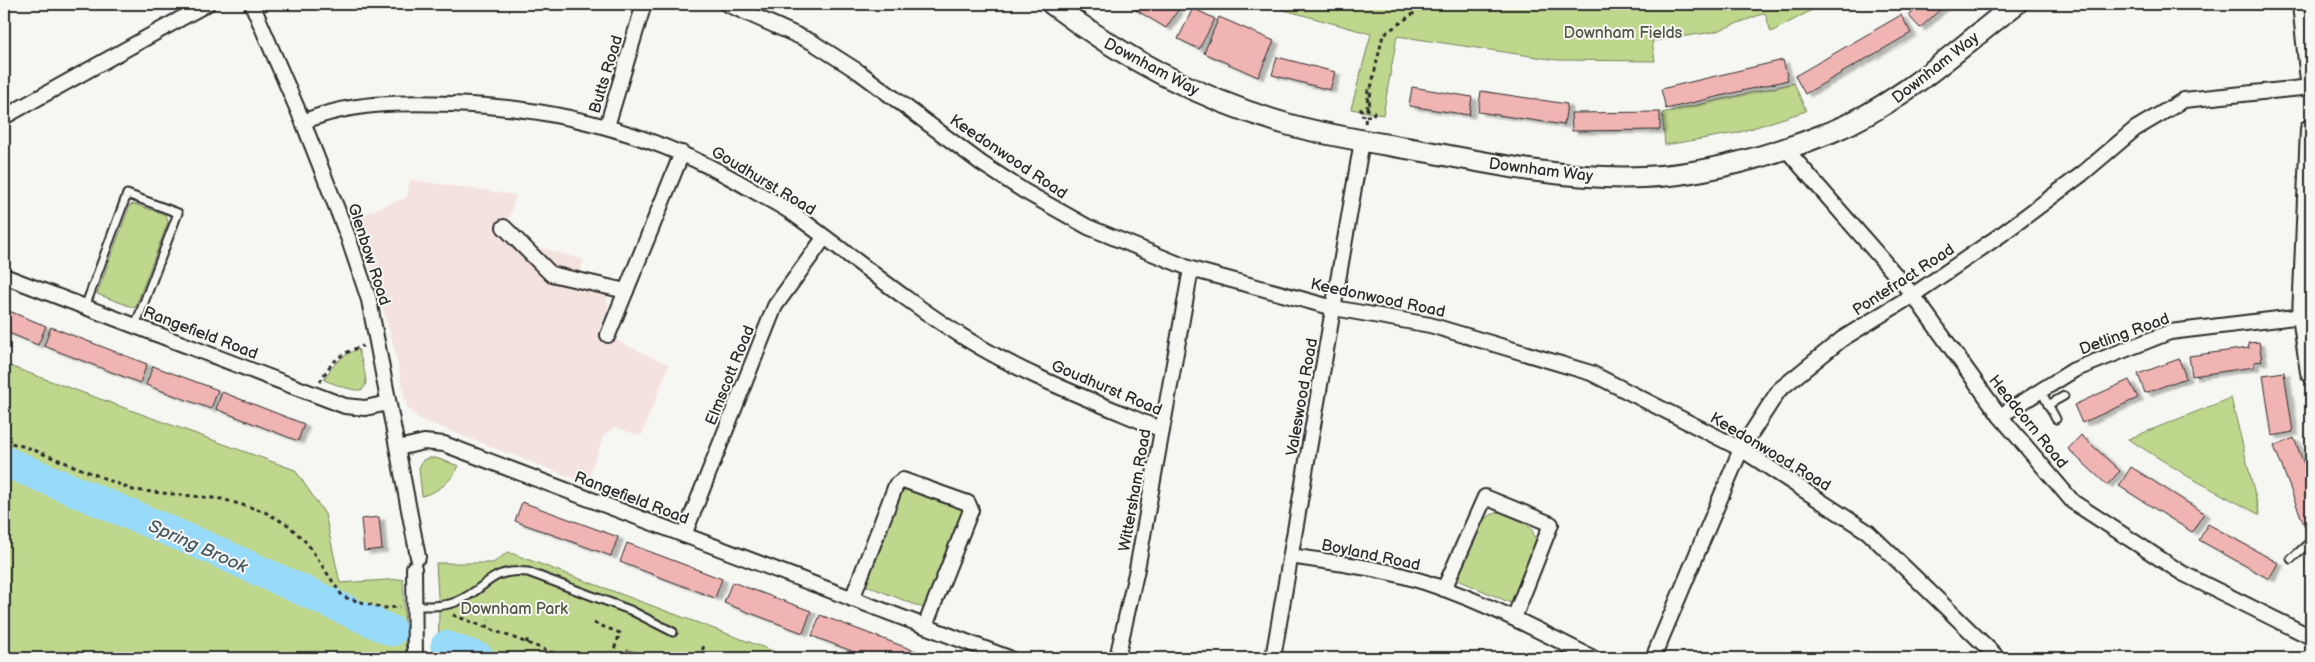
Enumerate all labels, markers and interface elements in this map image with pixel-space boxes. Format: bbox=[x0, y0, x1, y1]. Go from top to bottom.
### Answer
park label: Downham Fields bbox=[1564, 24, 1683, 43]
street label: Downham Way bbox=[1889, 28, 1984, 108]
street label: Butts Road bbox=[586, 33, 627, 116]
street label: Downham Way bbox=[1100, 34, 1203, 101]
street label: Keedonwood Road bbox=[946, 111, 1070, 203]
street label: Goudhurst Road bbox=[708, 143, 819, 220]
street label: Downham Way bbox=[1488, 155, 1595, 186]
street label: Glenbow Road bbox=[343, 201, 394, 308]
street label: Pontefract Road bbox=[1849, 240, 1958, 320]
street label: Keedonwood Road bbox=[1309, 275, 1447, 322]
street label: Rangefield Road bbox=[141, 303, 260, 364]
street label: Detling Road bbox=[2077, 309, 2172, 359]
street label: Elmscott Road bbox=[702, 323, 759, 428]
street label: Valeswood Road bbox=[1283, 337, 1322, 458]
street label: Goudhurst Road bbox=[1048, 357, 1165, 420]
street label: Headcorn Road bbox=[1984, 371, 2071, 473]
street label: Keedonwood Road bbox=[1707, 409, 1834, 496]
street label: Wittersham Road bbox=[1115, 427, 1156, 553]
street label: Rangefield Road bbox=[572, 468, 691, 529]
water label: Spring Brook bbox=[145, 515, 252, 578]
street label: Boyland Road bbox=[1319, 536, 1422, 575]
park label: Downham Park bbox=[460, 600, 568, 619]

